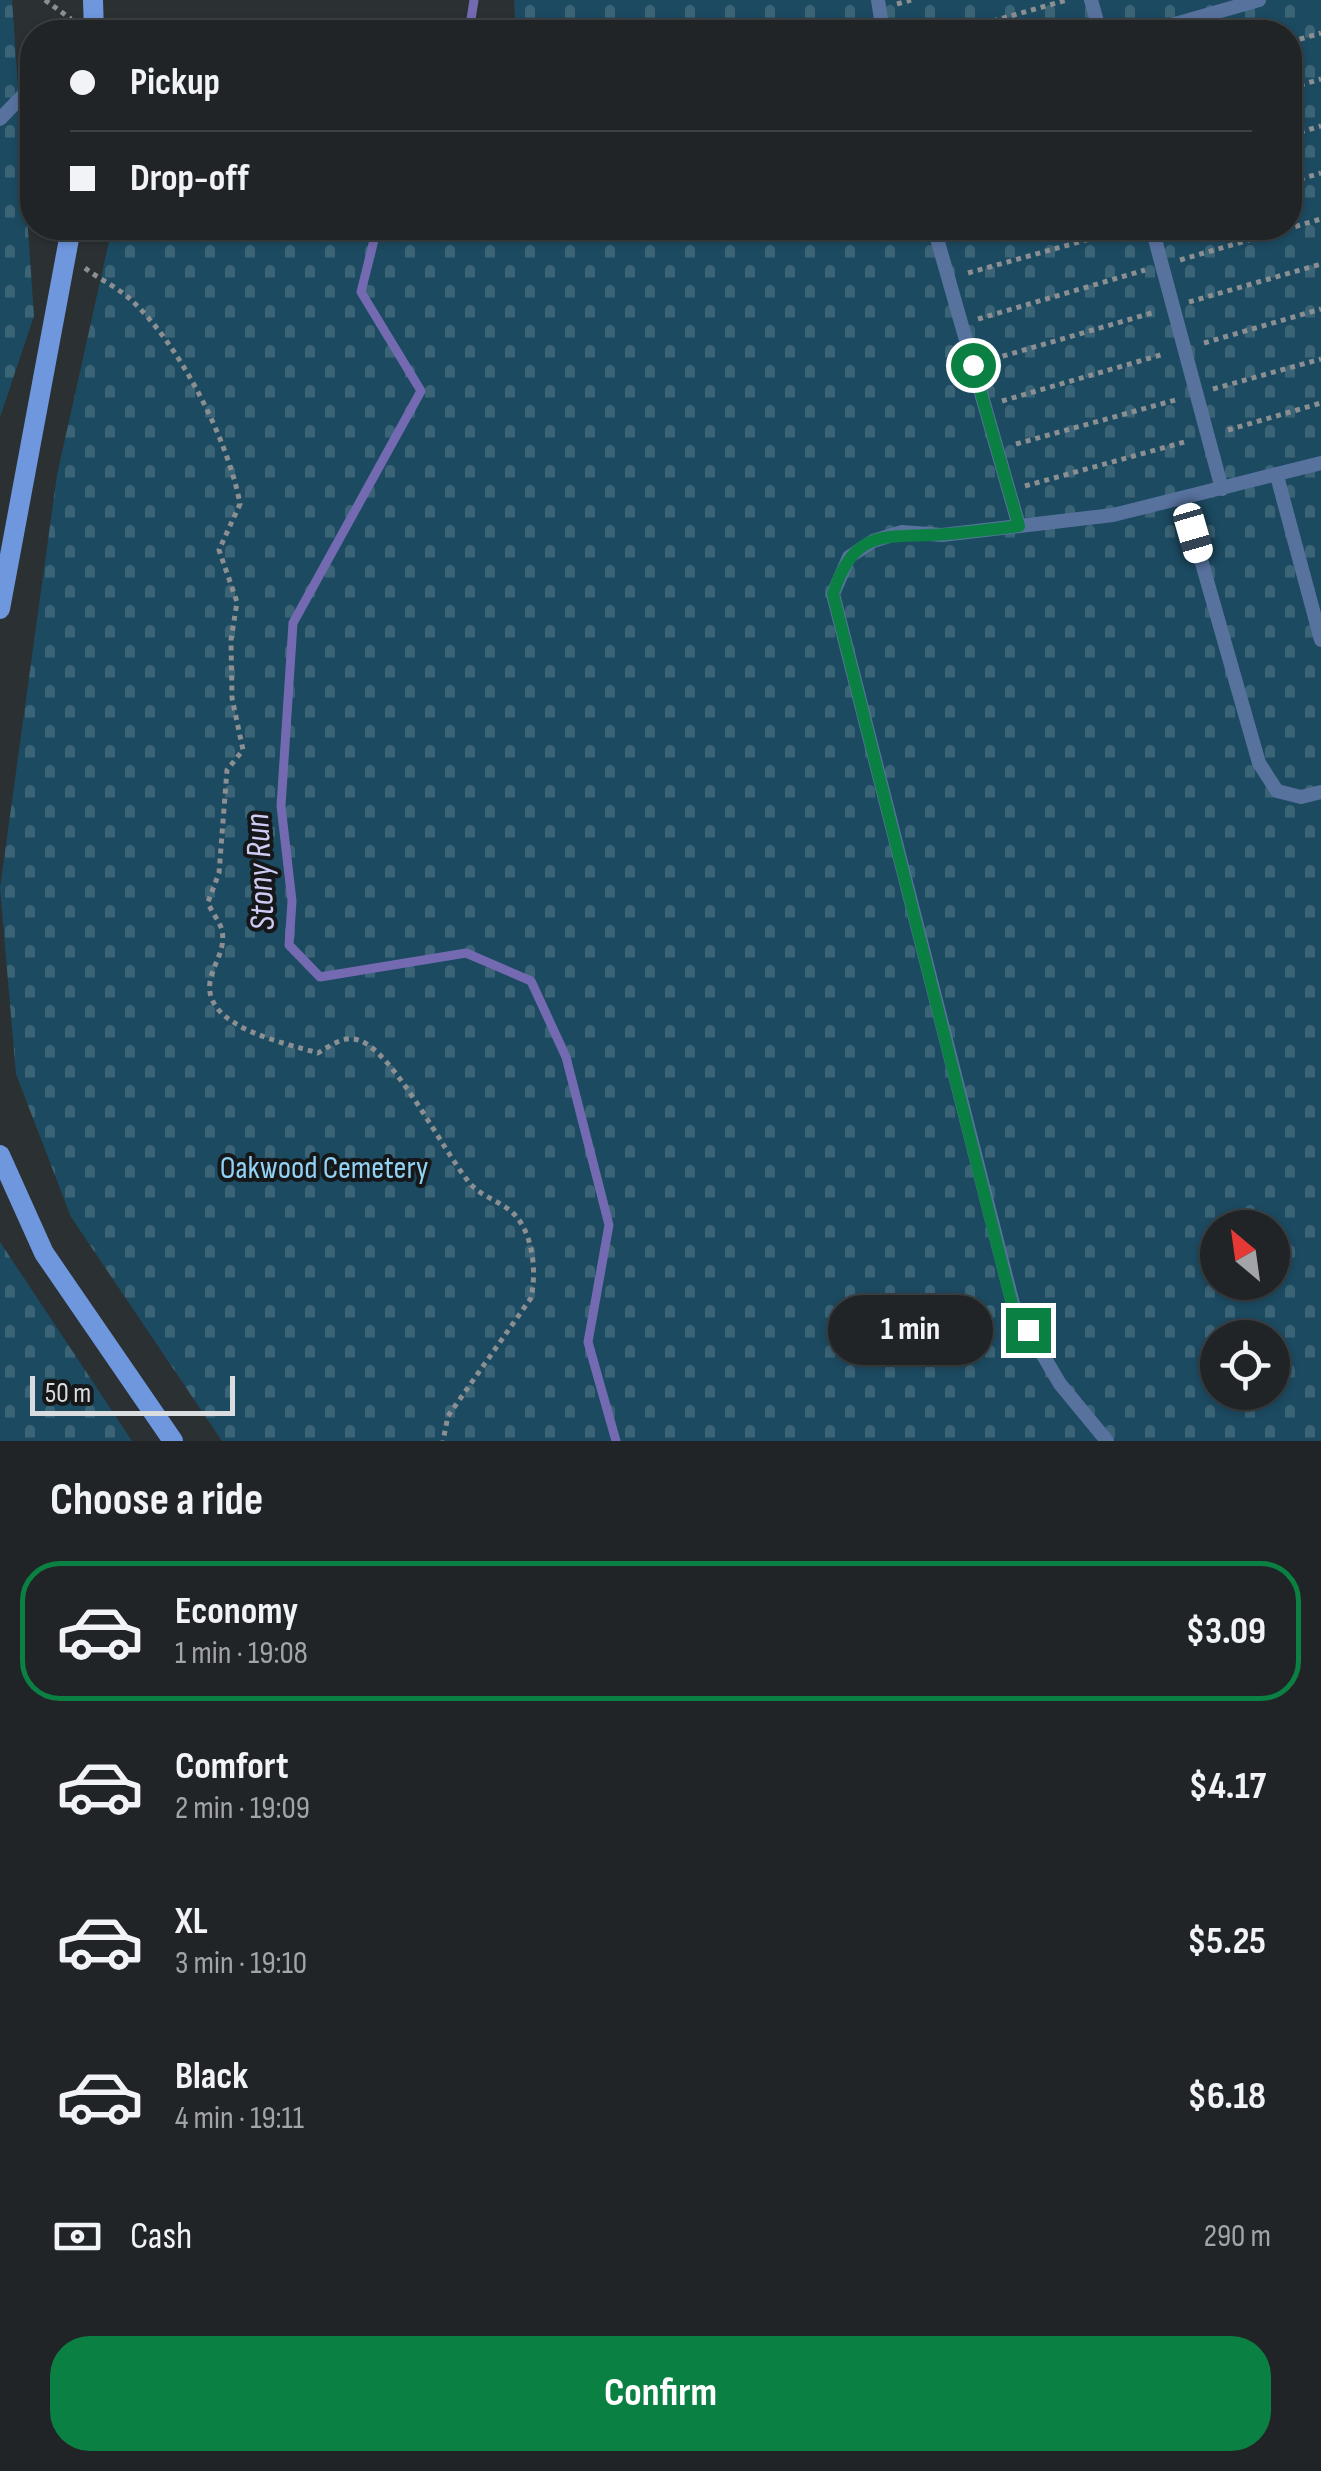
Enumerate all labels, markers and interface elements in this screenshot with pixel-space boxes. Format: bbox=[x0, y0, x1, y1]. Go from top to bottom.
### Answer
text: Pickup bbox=[130, 60, 220, 105]
text: Drop-off bbox=[130, 156, 249, 201]
route start bbox=[951, 343, 996, 388]
car bbox=[1170, 500, 1216, 566]
water label: Stony Run bbox=[236, 812, 285, 932]
park label: Oakwood Cemetery bbox=[220, 1149, 428, 1188]
north arrow bbox=[1200, 1210, 1290, 1300]
map controls bbox=[1200, 1210, 1290, 1410]
callout: 1 min bbox=[828, 1295, 993, 1365]
route end bbox=[1006, 1308, 1051, 1353]
text: 1 min bbox=[881, 1310, 940, 1349]
button: locate bbox=[1200, 1320, 1290, 1410]
scale bar bbox=[30, 1371, 235, 1416]
text: 50 m bbox=[45, 1377, 91, 1410]
text: Choose a ride bbox=[50, 1473, 263, 1528]
icon: car bbox=[55, 1586, 145, 1676]
text: Economy bbox=[175, 1589, 298, 1634]
text: $3.09 bbox=[1186, 1609, 1266, 1654]
text: 1 min · 19:08 bbox=[175, 1634, 308, 1673]
icon: car bbox=[55, 1741, 145, 1831]
text: Comfort bbox=[175, 1744, 289, 1789]
text: $4.17 bbox=[1189, 1764, 1266, 1809]
text: 2 min · 19:09 bbox=[175, 1789, 310, 1828]
icon: car bbox=[55, 1896, 145, 1986]
text: XL bbox=[175, 1899, 208, 1944]
text: $5.25 bbox=[1187, 1919, 1266, 1964]
text: 3 min · 19:10 bbox=[175, 1944, 307, 1983]
icon: car bbox=[55, 2051, 145, 2141]
text: Black bbox=[175, 2054, 248, 2099]
text: $6.18 bbox=[1188, 2074, 1266, 2119]
text: 4 min · 19:11 bbox=[175, 2099, 304, 2138]
icon: cash bbox=[50, 2209, 105, 2264]
text: Cash bbox=[130, 2214, 192, 2259]
text: 290 m bbox=[1204, 2217, 1271, 2256]
button: Confirm bbox=[50, 2336, 1271, 2451]

